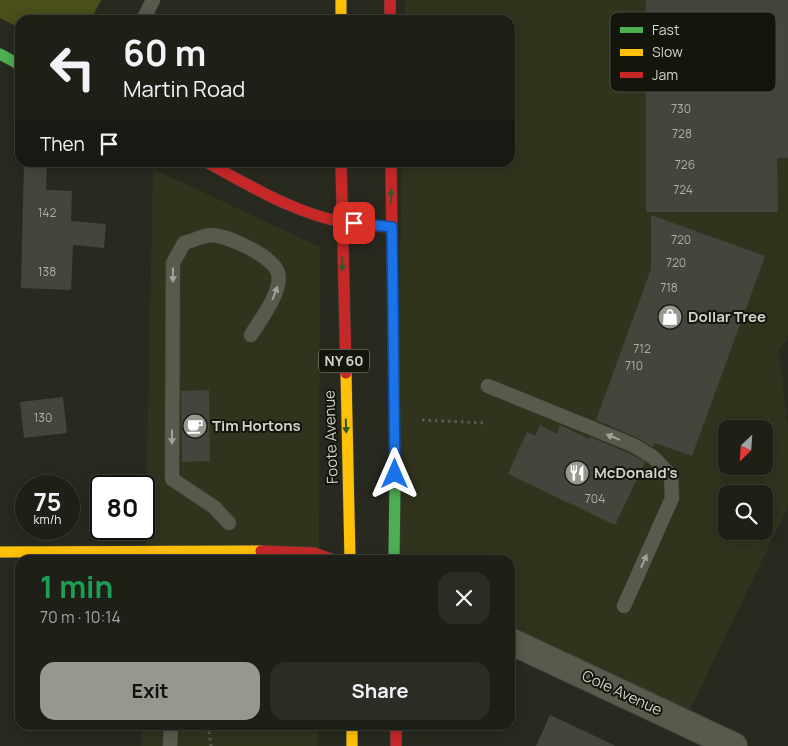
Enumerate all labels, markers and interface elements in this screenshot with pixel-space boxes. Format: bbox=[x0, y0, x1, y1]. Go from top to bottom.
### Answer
legend bbox=[610, 12, 776, 92]
text: Fast bbox=[652, 20, 680, 39]
text: 60 m bbox=[123, 29, 206, 77]
icon: left bbox=[40, 35, 105, 100]
text: Slow bbox=[652, 42, 683, 61]
text: Jam bbox=[652, 65, 678, 84]
text: Martin Road bbox=[123, 74, 245, 104]
house number: 730 bbox=[671, 100, 691, 117]
house number: 728 bbox=[672, 125, 692, 142]
icon: arrive bbox=[95, 130, 123, 158]
text: Then bbox=[40, 131, 85, 157]
house number: 726 bbox=[675, 156, 695, 173]
house number: 724 bbox=[673, 181, 693, 198]
one-way arrow bbox=[387, 188, 395, 204]
pin bbox=[333, 202, 375, 244]
house number: 142 bbox=[38, 204, 56, 221]
icon: arrive bbox=[340, 209, 368, 237]
house number: 720 bbox=[671, 231, 691, 248]
house number: 720 bbox=[666, 254, 686, 271]
one-way arrow bbox=[338, 256, 346, 272]
house number: 138 bbox=[38, 263, 56, 280]
one-way arrow bbox=[169, 267, 177, 283]
house number: 718 bbox=[660, 279, 678, 296]
one-way arrow bbox=[271, 285, 279, 300]
shop icon: Dollar Tree bbox=[657, 304, 683, 330]
place label: Dollar Tree bbox=[688, 306, 766, 327]
house number: 712 bbox=[633, 340, 651, 357]
road number: NY 60 bbox=[319, 350, 369, 372]
house number: 710 bbox=[625, 357, 643, 374]
street label: Foote Avenue bbox=[318, 390, 343, 484]
house number: 130 bbox=[34, 409, 52, 426]
cafe icon: Tim Hortons bbox=[182, 413, 208, 439]
place label: Tim Hortons bbox=[212, 415, 301, 436]
one-way arrow bbox=[342, 418, 350, 434]
north arrow bbox=[718, 420, 772, 475]
map controls bbox=[718, 420, 773, 540]
one-way arrow bbox=[168, 429, 176, 445]
one-way arrow bbox=[605, 433, 620, 441]
position arrow bbox=[368, 447, 420, 499]
restaurant icon: McDonald's bbox=[564, 460, 590, 486]
place label: McDonald's bbox=[594, 462, 678, 483]
speed limit sign: 80 bbox=[90, 475, 155, 540]
text: 75 bbox=[34, 484, 62, 519]
button: search bbox=[718, 485, 773, 540]
house number: 704 bbox=[585, 490, 605, 507]
text: km/h bbox=[34, 511, 61, 528]
one-way arrow bbox=[641, 554, 649, 568]
text: 1 min bbox=[40, 566, 113, 607]
button: close bbox=[438, 572, 490, 624]
text: 70 m · 10:14 bbox=[40, 606, 121, 628]
button: Exit bbox=[40, 662, 260, 720]
button: Share bbox=[270, 662, 490, 720]
street label: Cole Avenue bbox=[579, 665, 666, 720]

